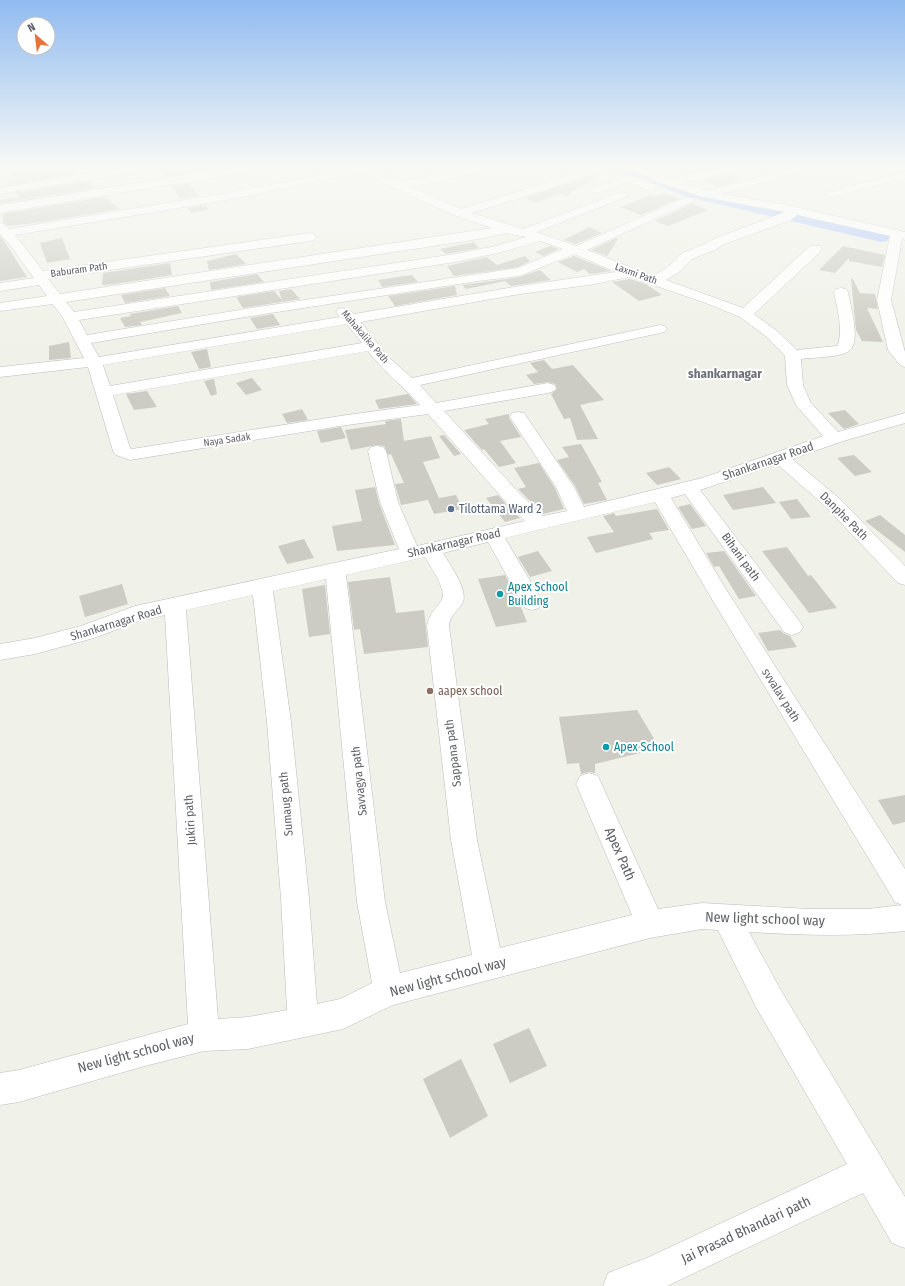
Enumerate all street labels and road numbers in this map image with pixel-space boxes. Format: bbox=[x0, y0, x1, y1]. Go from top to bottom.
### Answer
street label: Baburam Path bbox=[50, 260, 108, 280]
street label: Laxmi Path bbox=[613, 261, 659, 287]
street label: Mahakalika Path bbox=[339, 308, 391, 366]
street label: Naya Sadak bbox=[203, 431, 252, 449]
street label: Shankarnagar Road bbox=[721, 439, 815, 483]
street label: Danphe Path bbox=[817, 489, 871, 543]
street label: Shankarnagar Road bbox=[406, 525, 502, 561]
street label: Bihani path bbox=[719, 530, 763, 584]
street label: Shankarnagar Road bbox=[68, 602, 164, 644]
street label: svvalav path bbox=[759, 666, 803, 724]
street label: Sappana path bbox=[442, 718, 464, 788]
street label: Savvagya path bbox=[348, 746, 370, 816]
street label: Sumaug path bbox=[276, 771, 296, 837]
street label: Jukiri path bbox=[181, 794, 199, 846]
street label: Apex Path bbox=[601, 825, 639, 883]
street label: New light school way bbox=[705, 908, 826, 930]
street label: New light school way bbox=[388, 953, 509, 1001]
street label: New light school way bbox=[76, 1029, 197, 1077]
street label: Jai Prasad Bhandari path bbox=[679, 1193, 813, 1267]

